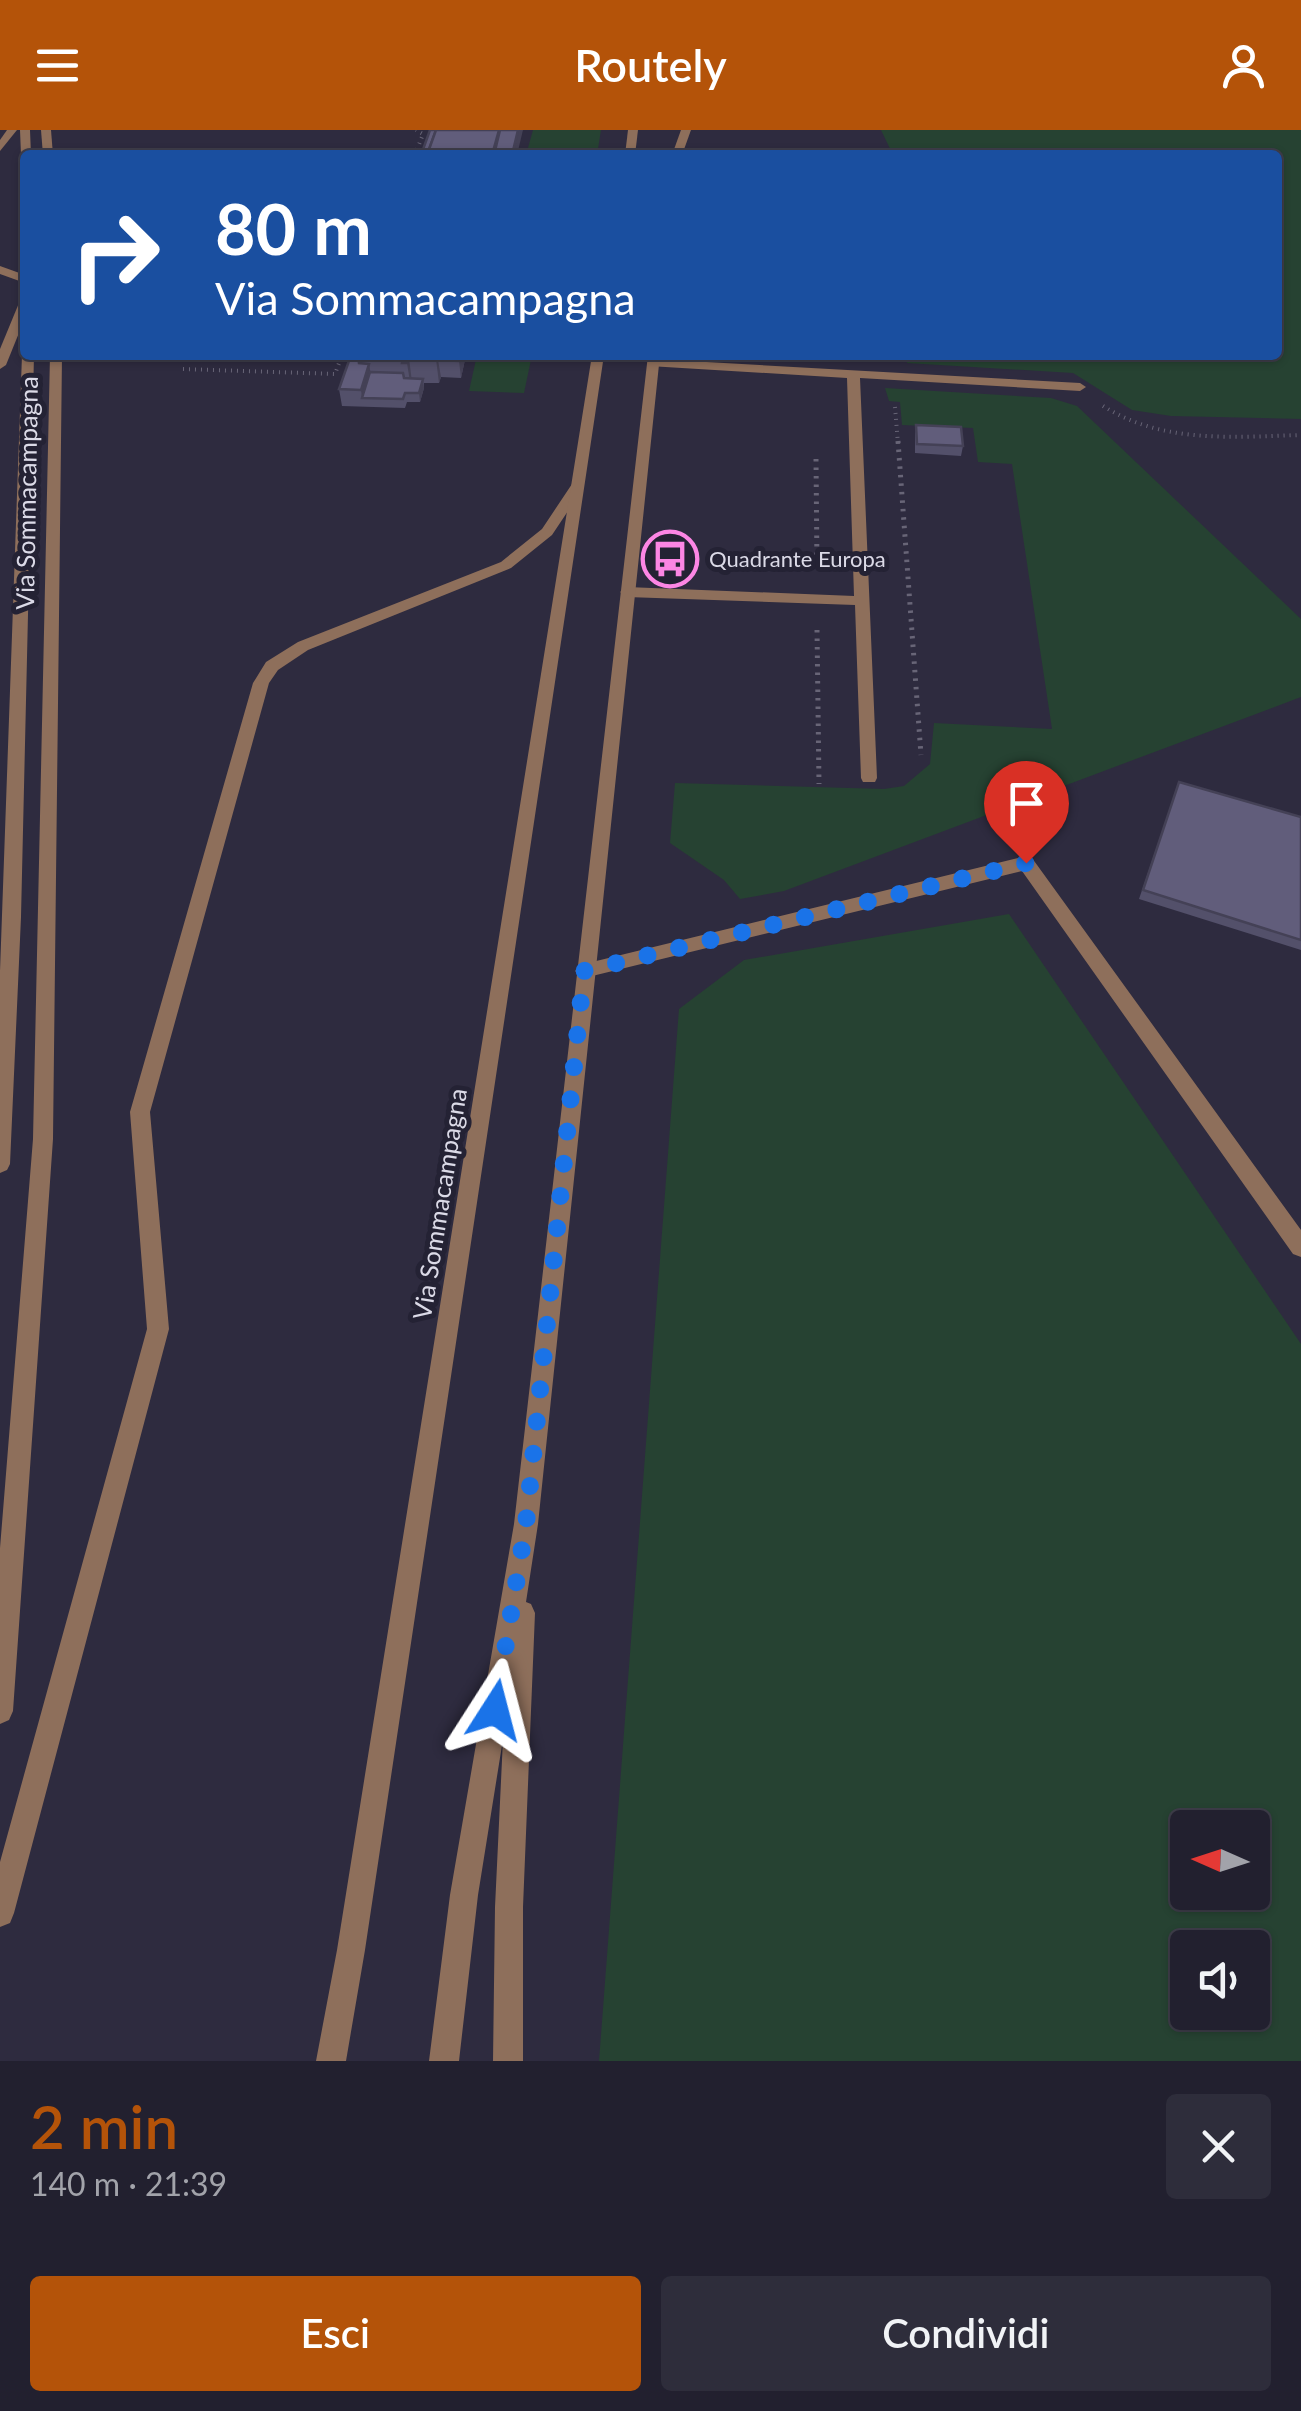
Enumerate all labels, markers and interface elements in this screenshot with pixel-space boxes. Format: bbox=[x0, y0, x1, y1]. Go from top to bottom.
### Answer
icon: menu bbox=[30, 38, 85, 93]
text: Routely bbox=[574, 38, 727, 92]
icon: person bbox=[1216, 38, 1271, 93]
text: 80 m bbox=[215, 186, 372, 270]
icon: right bbox=[50, 190, 180, 320]
text: Via Sommacampagna bbox=[215, 271, 636, 325]
street label: Via Sommacampagna bbox=[9, 376, 43, 610]
bus stop icon: Quadrante Europa bbox=[640, 529, 700, 589]
place label: Quadrante Europa bbox=[709, 545, 886, 572]
pin bbox=[984, 761, 1069, 864]
icon: arrive bbox=[999, 776, 1054, 831]
street label: Via Sommacampagna bbox=[406, 1086, 472, 1322]
position arrow bbox=[443, 1658, 547, 1762]
north arrow bbox=[1170, 1810, 1270, 1910]
map controls bbox=[1170, 1810, 1270, 2030]
button: sound bbox=[1170, 1930, 1270, 2030]
text: 2 min bbox=[30, 2090, 178, 2162]
button: close bbox=[1166, 2094, 1271, 2199]
text: 140 m · 21:39 bbox=[30, 2164, 227, 2203]
button: Esci bbox=[30, 2276, 641, 2391]
button: Condividi bbox=[661, 2276, 1271, 2391]

